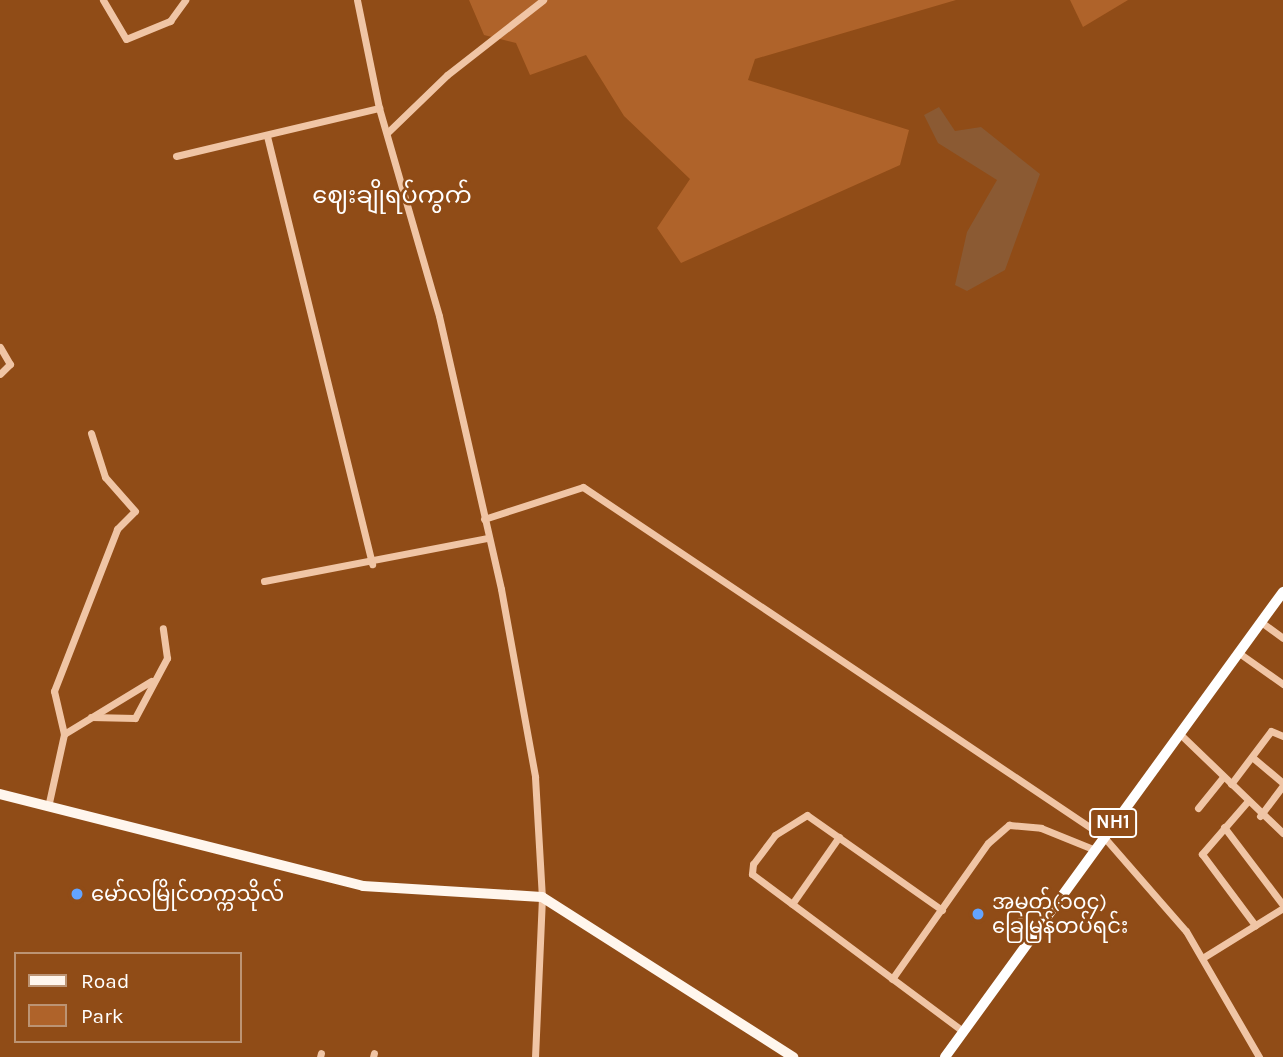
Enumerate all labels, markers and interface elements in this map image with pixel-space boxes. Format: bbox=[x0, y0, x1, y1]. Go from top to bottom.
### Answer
district label: ဈေးချိုရပ်ကွက် bbox=[312, 182, 472, 210]
road number: NH1 bbox=[1088, 808, 1138, 838]
place label: မော်လမြိုင်တက္ကသိုလ် bbox=[91, 881, 284, 907]
marker: မော်လမြိုင်တက္ကသိုလ် bbox=[69, 886, 85, 902]
place label: အမှတ်(၁၀၄) ခြေမြန်တပ်ရင်း bbox=[992, 889, 1128, 939]
marker: အမှတ်(၁၀၄) ခြေမြန်တပ်ရင်း bbox=[970, 906, 986, 922]
legend bbox=[14, 952, 242, 1043]
text: Road bbox=[81, 969, 129, 993]
text: Park bbox=[81, 1004, 124, 1028]

